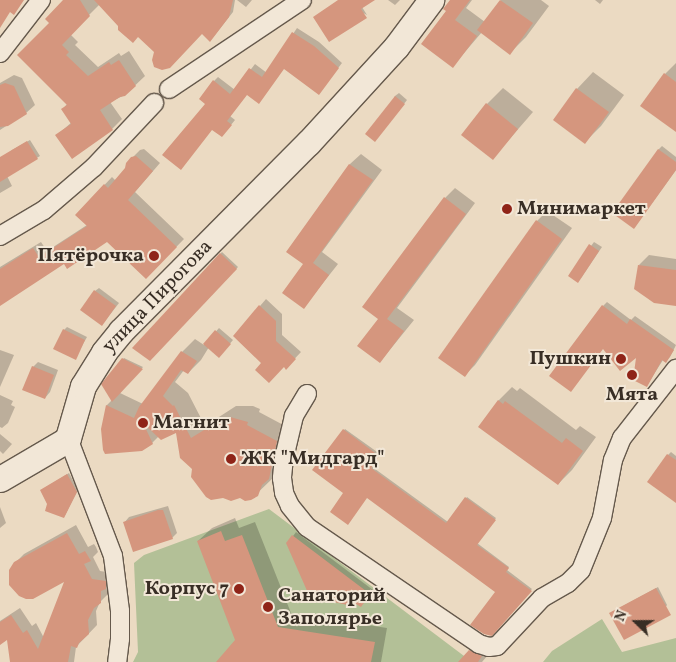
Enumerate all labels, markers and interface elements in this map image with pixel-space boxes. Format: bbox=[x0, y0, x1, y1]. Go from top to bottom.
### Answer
place label: Минимаркет bbox=[517, 197, 646, 221]
marker: Минимаркет bbox=[501, 203, 513, 215]
street label: улица Пирогова bbox=[98, 235, 218, 359]
place label: Пятёрочка bbox=[38, 244, 144, 268]
marker: Пятёрочка bbox=[148, 250, 160, 262]
place label: Пушкин bbox=[530, 347, 611, 371]
marker: Пушкин bbox=[615, 353, 627, 365]
marker: Мята bbox=[626, 369, 638, 381]
place label: Мята bbox=[606, 383, 658, 407]
place label: Магнит bbox=[153, 411, 230, 435]
marker: Магнит bbox=[137, 417, 149, 429]
place label: ЖК "Мидгард" bbox=[241, 447, 384, 471]
marker: ЖК "Мидгард" bbox=[225, 453, 237, 465]
place label: Корпус 7 bbox=[145, 577, 229, 601]
marker: Корпус 7 bbox=[233, 583, 245, 595]
place label: Санаторий Заполярье bbox=[278, 584, 386, 631]
north arrow bbox=[611, 597, 661, 647]
marker: Санаторий Заполярье bbox=[262, 601, 274, 613]
text: N bbox=[611, 608, 632, 624]

